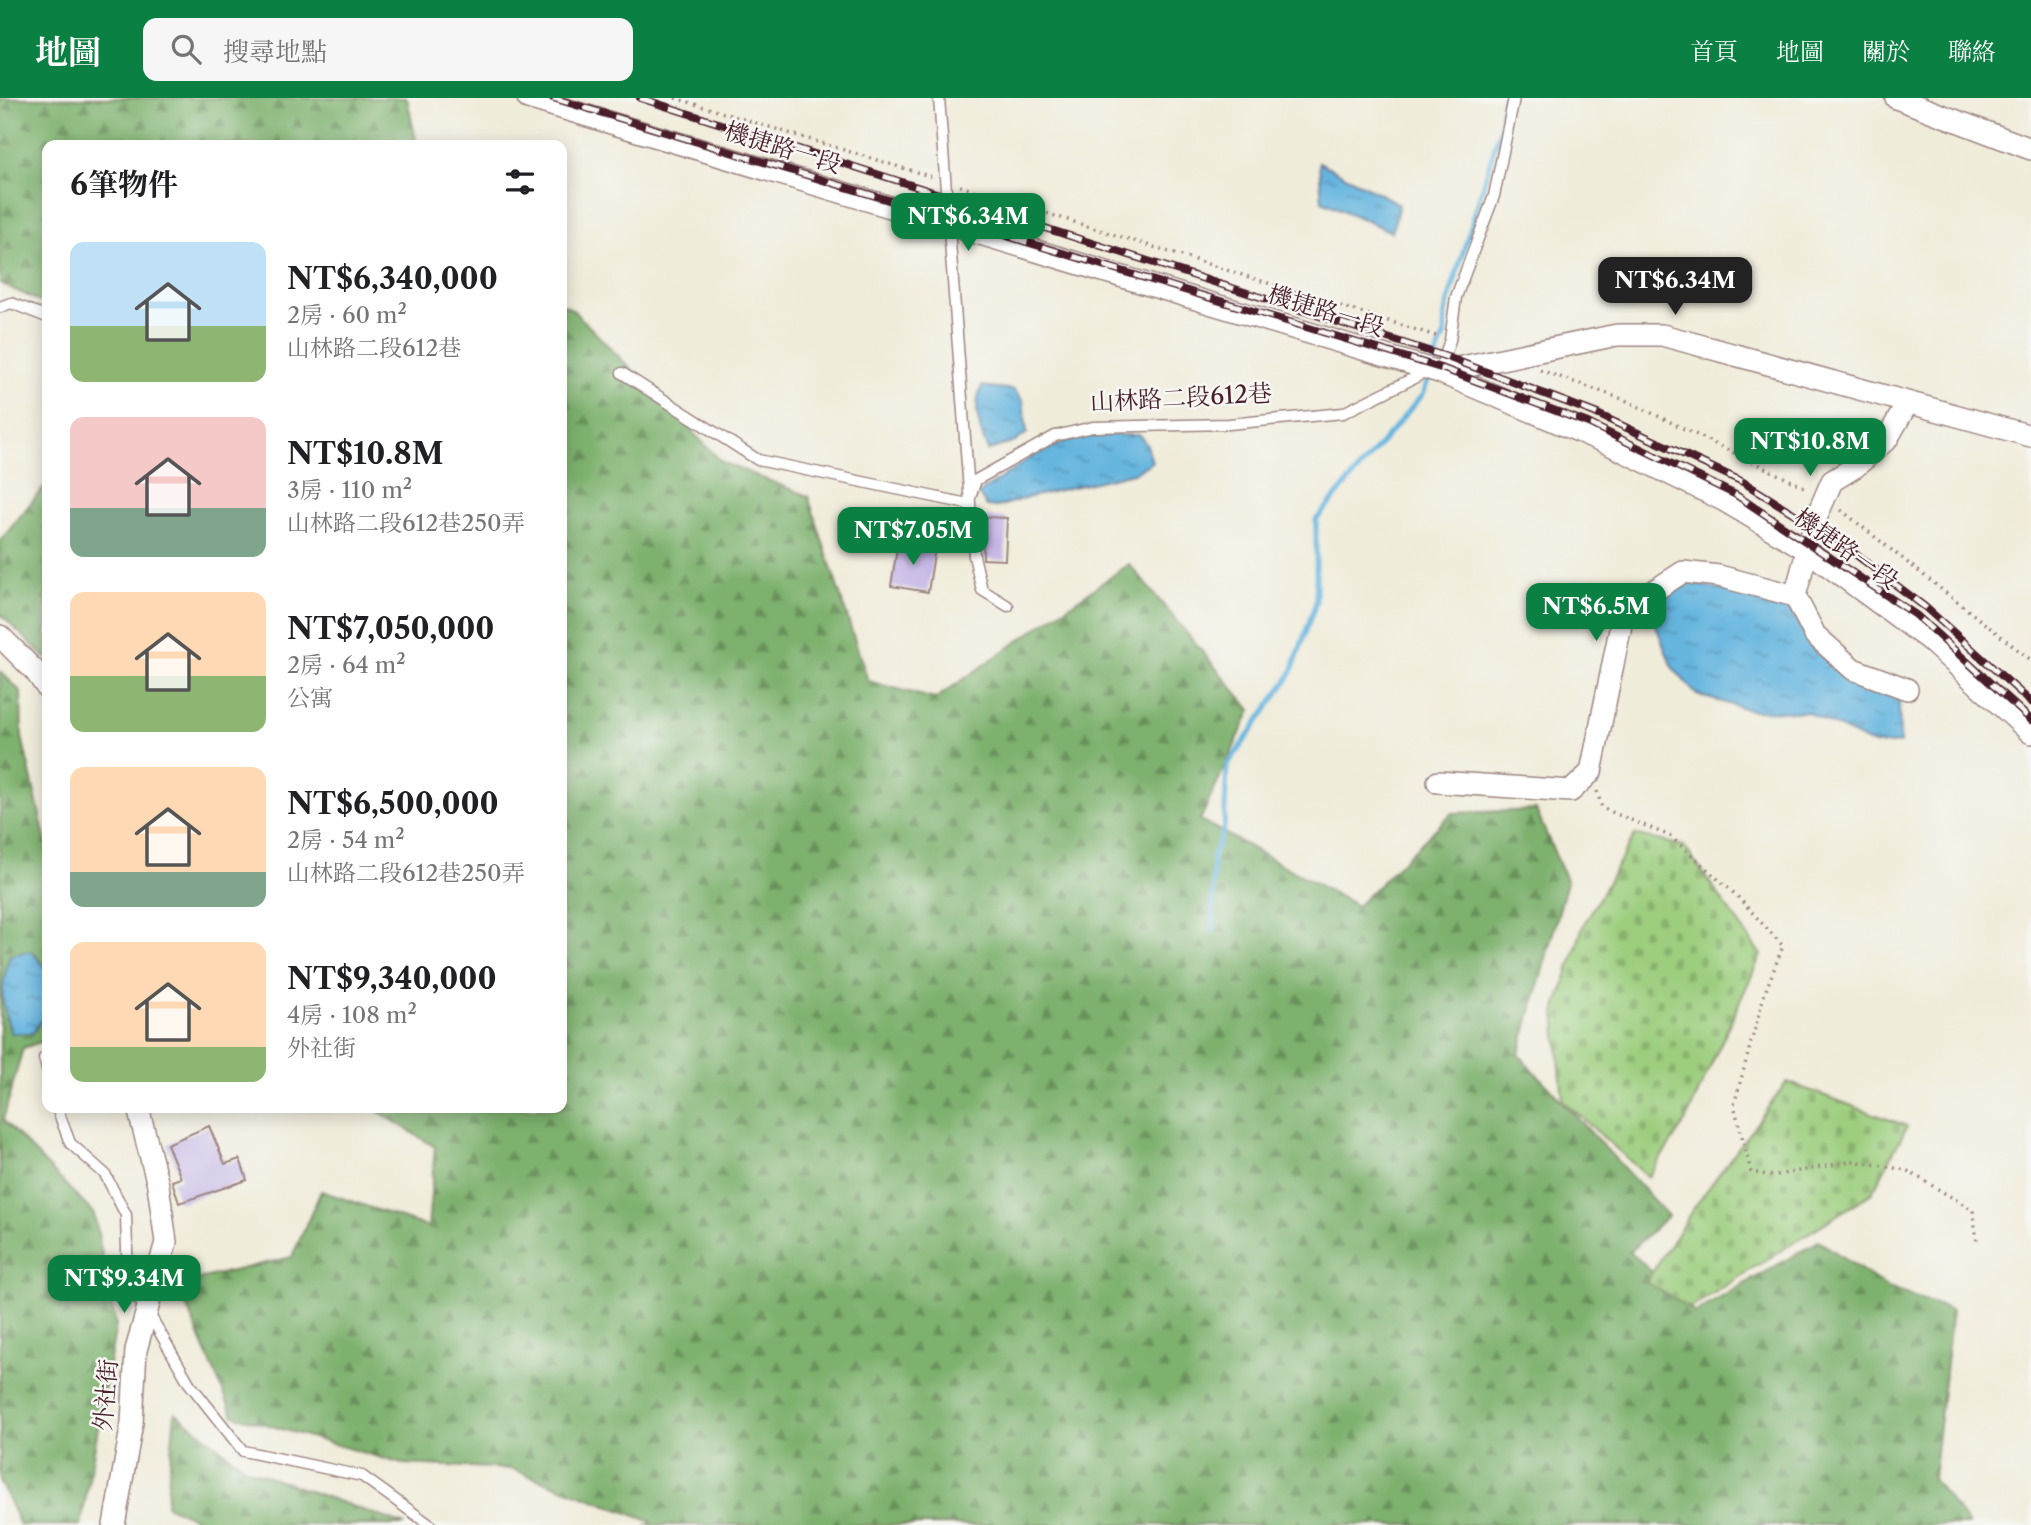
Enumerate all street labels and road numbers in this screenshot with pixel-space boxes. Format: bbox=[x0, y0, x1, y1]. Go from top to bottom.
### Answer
street label: 機捷路一段 bbox=[722, 116, 845, 179]
street label: 機捷路一段 bbox=[1265, 279, 1388, 342]
street label: 山林路二段612巷 bbox=[1089, 378, 1273, 417]
street label: 機捷路一段 bbox=[1789, 502, 1904, 595]
street label: 外社街 bbox=[88, 1358, 123, 1432]

